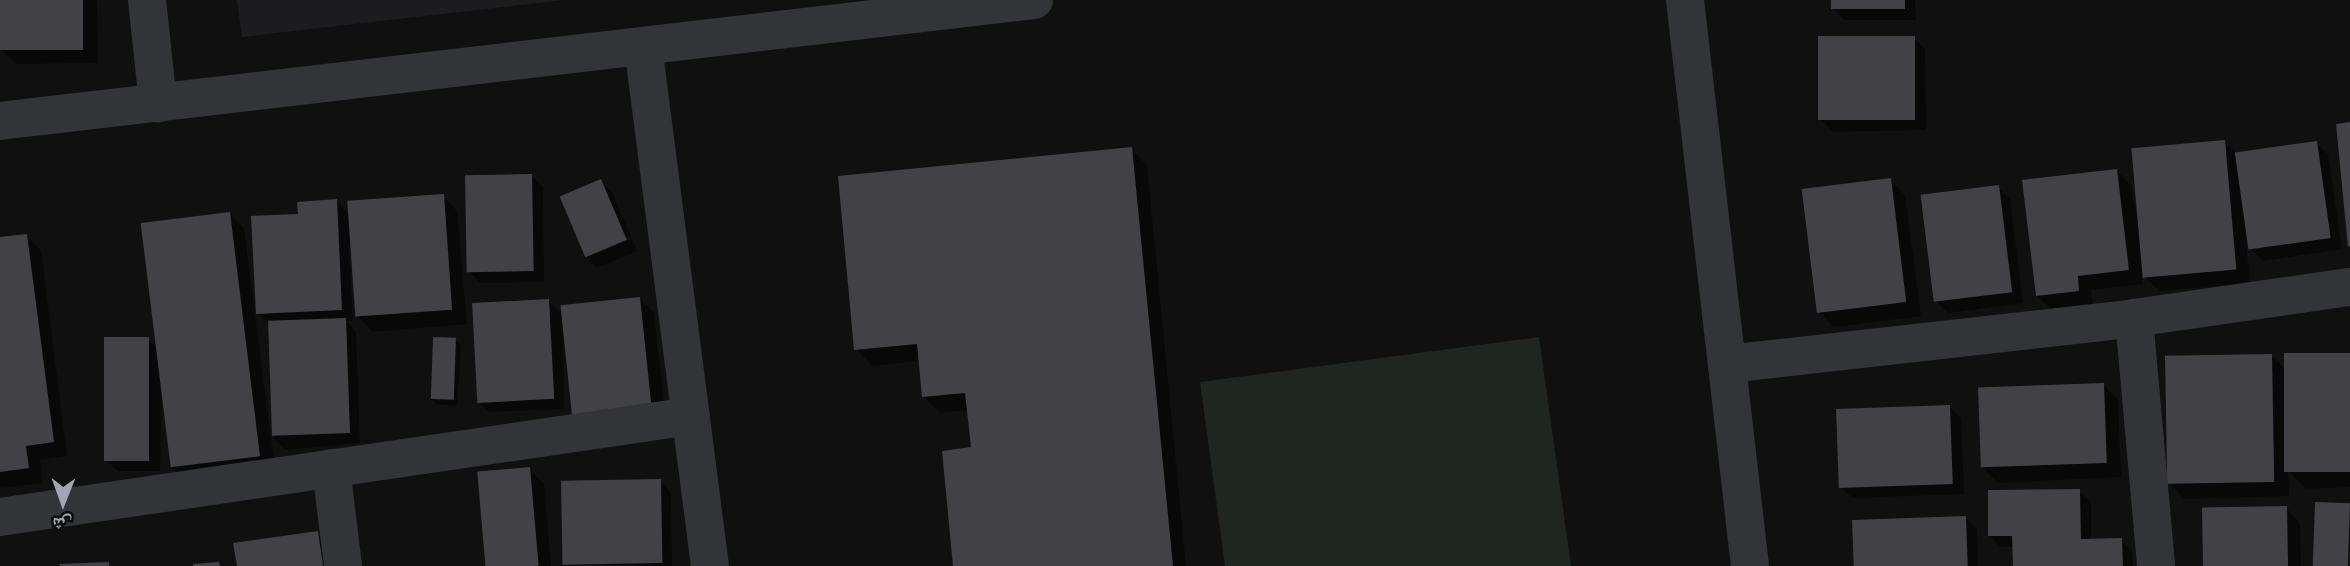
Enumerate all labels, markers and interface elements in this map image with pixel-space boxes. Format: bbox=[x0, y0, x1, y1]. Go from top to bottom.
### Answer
north arrow bbox=[28, 468, 98, 538]
text: ش bbox=[52, 514, 73, 535]

